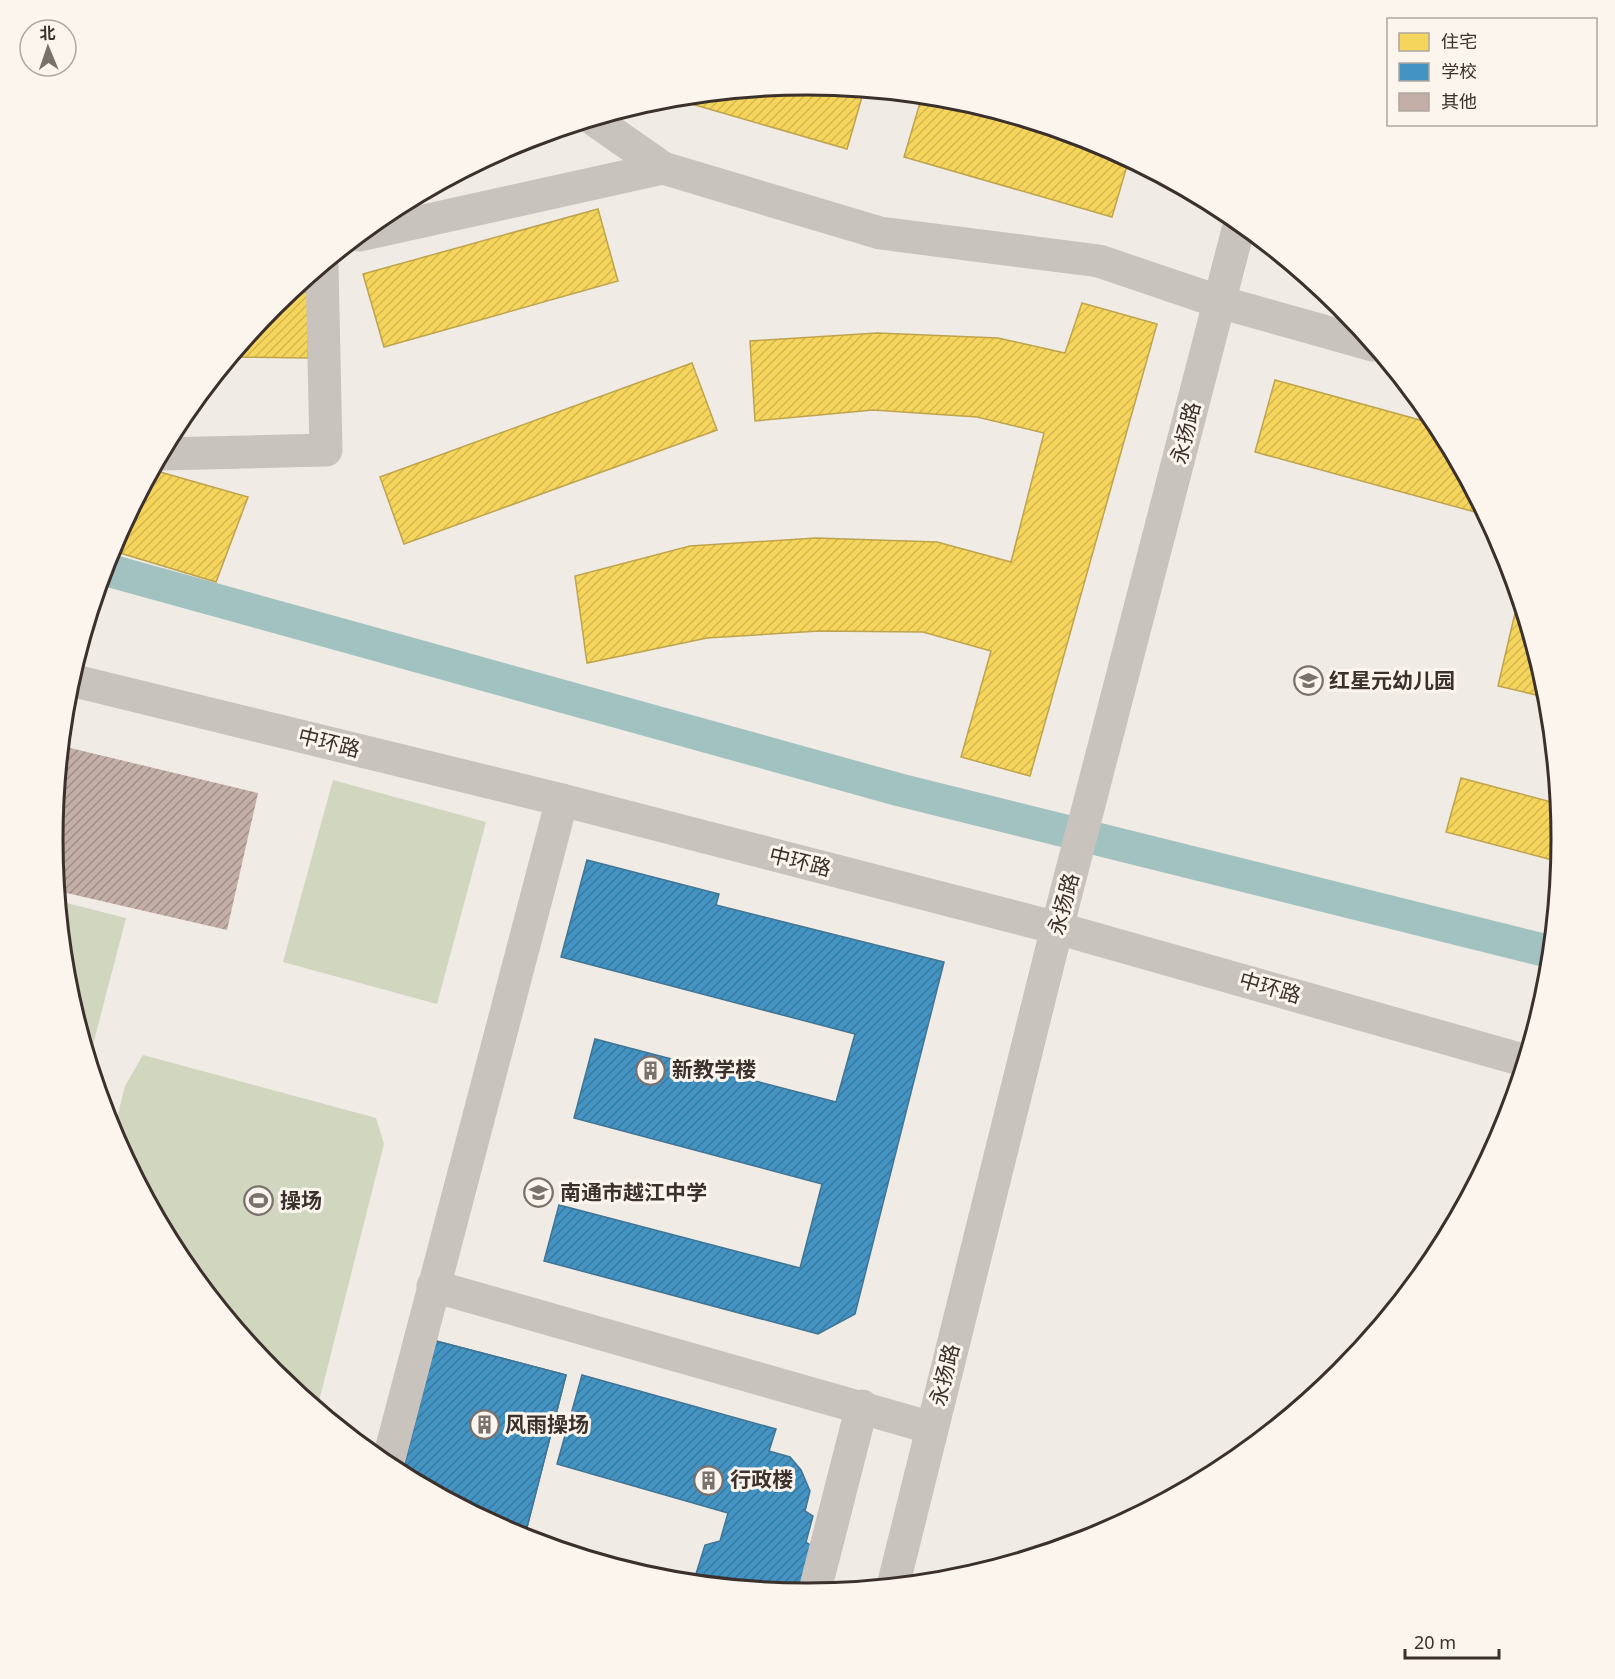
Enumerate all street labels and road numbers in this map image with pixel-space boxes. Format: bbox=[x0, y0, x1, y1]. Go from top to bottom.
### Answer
street label: 永扬路 bbox=[1164, 399, 1206, 467]
street label: 中环路 bbox=[295, 721, 363, 763]
street label: 中环路 bbox=[766, 840, 834, 882]
street label: 永扬路 bbox=[1041, 870, 1085, 938]
street label: 中环路 bbox=[1236, 965, 1304, 1009]
street label: 永扬路 bbox=[923, 1341, 965, 1409]

